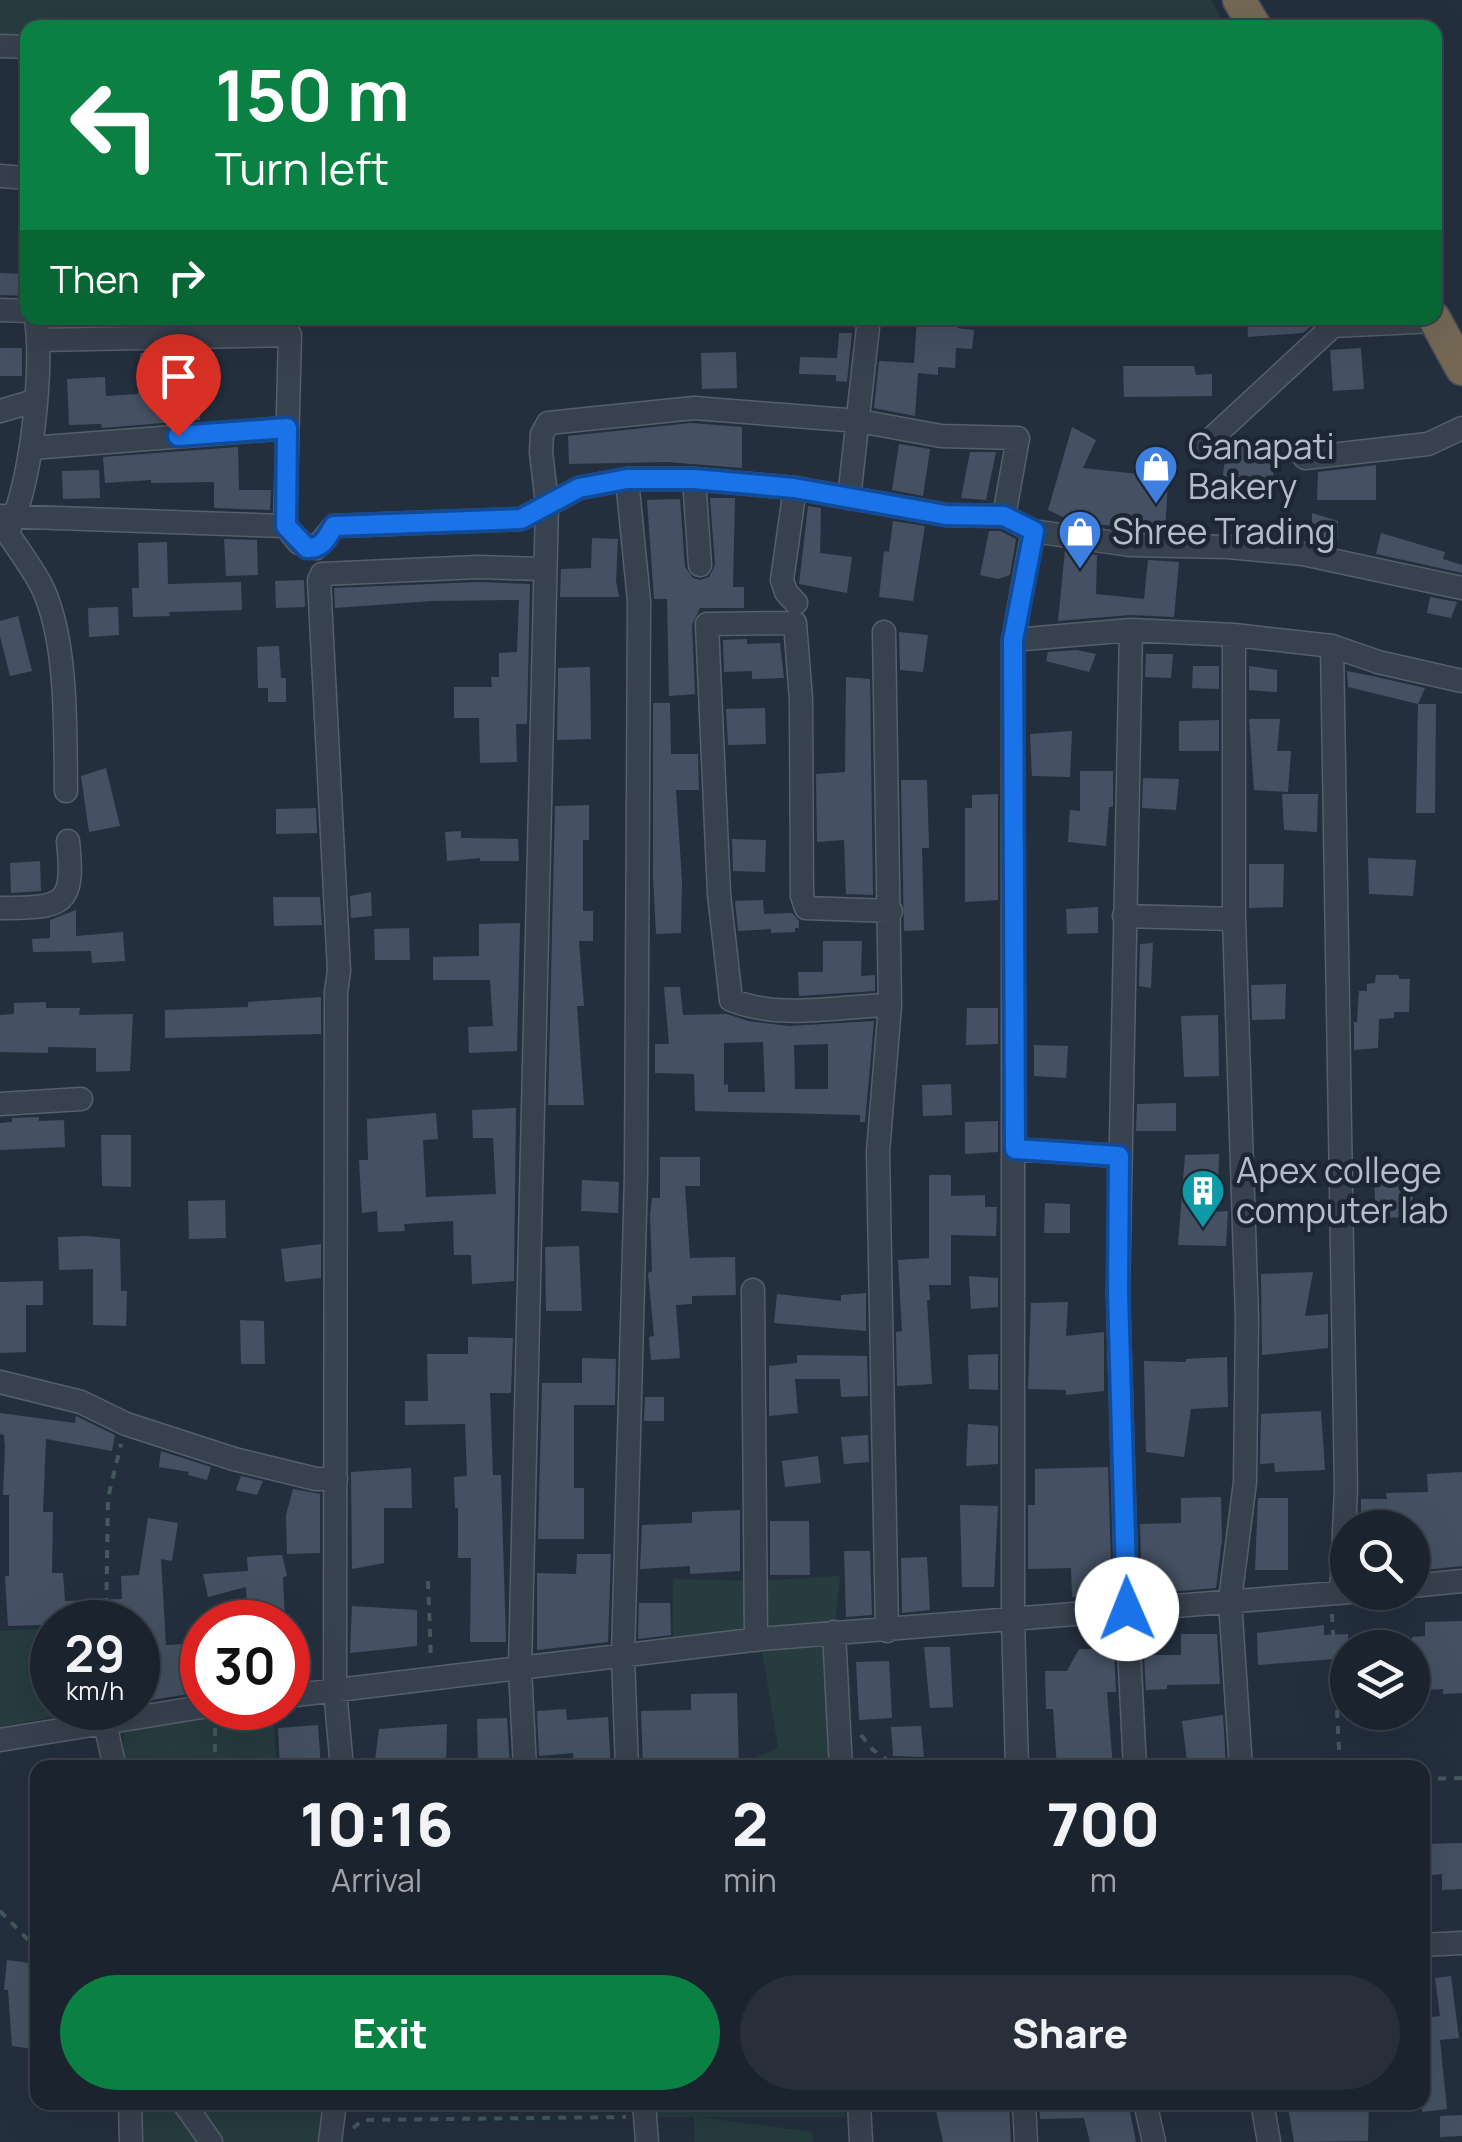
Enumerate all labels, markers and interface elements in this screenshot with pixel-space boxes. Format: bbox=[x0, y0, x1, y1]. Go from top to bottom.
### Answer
text: 150 m bbox=[215, 46, 410, 142]
icon: left bbox=[50, 60, 180, 190]
text: Turn left bbox=[215, 137, 389, 199]
icon: right bbox=[159, 250, 214, 305]
text: Then bbox=[50, 252, 139, 304]
pin bbox=[136, 334, 221, 437]
icon: arrive bbox=[151, 349, 206, 404]
place label: Ganapati Bakery bbox=[1188, 422, 1335, 510]
shop icon: Ganapati Bakery bbox=[1133, 444, 1179, 505]
place label: Shree Trading bbox=[1112, 507, 1335, 555]
shop icon: Shree Trading bbox=[1057, 509, 1103, 570]
place label: Apex college computer lab bbox=[1236, 1146, 1448, 1234]
building icon: Apex college computer lab bbox=[1180, 1168, 1226, 1229]
map controls bbox=[1330, 1510, 1430, 1730]
button: search bbox=[1330, 1510, 1430, 1610]
position arrow bbox=[1075, 1557, 1179, 1661]
speed limit sign: 30 bbox=[180, 1600, 310, 1730]
text: 29 bbox=[65, 1619, 125, 1687]
button: layers bbox=[1330, 1630, 1430, 1730]
text: km/h bbox=[66, 1673, 124, 1708]
text: 10:16 bbox=[300, 1782, 453, 1864]
text: 2 bbox=[732, 1782, 768, 1864]
text: 700 bbox=[1047, 1782, 1160, 1864]
text: Arrival bbox=[331, 1858, 422, 1902]
text: min bbox=[723, 1858, 777, 1902]
text: m bbox=[1090, 1858, 1117, 1902]
button: Exit bbox=[60, 1975, 720, 2090]
button: Share bbox=[740, 1975, 1400, 2090]

